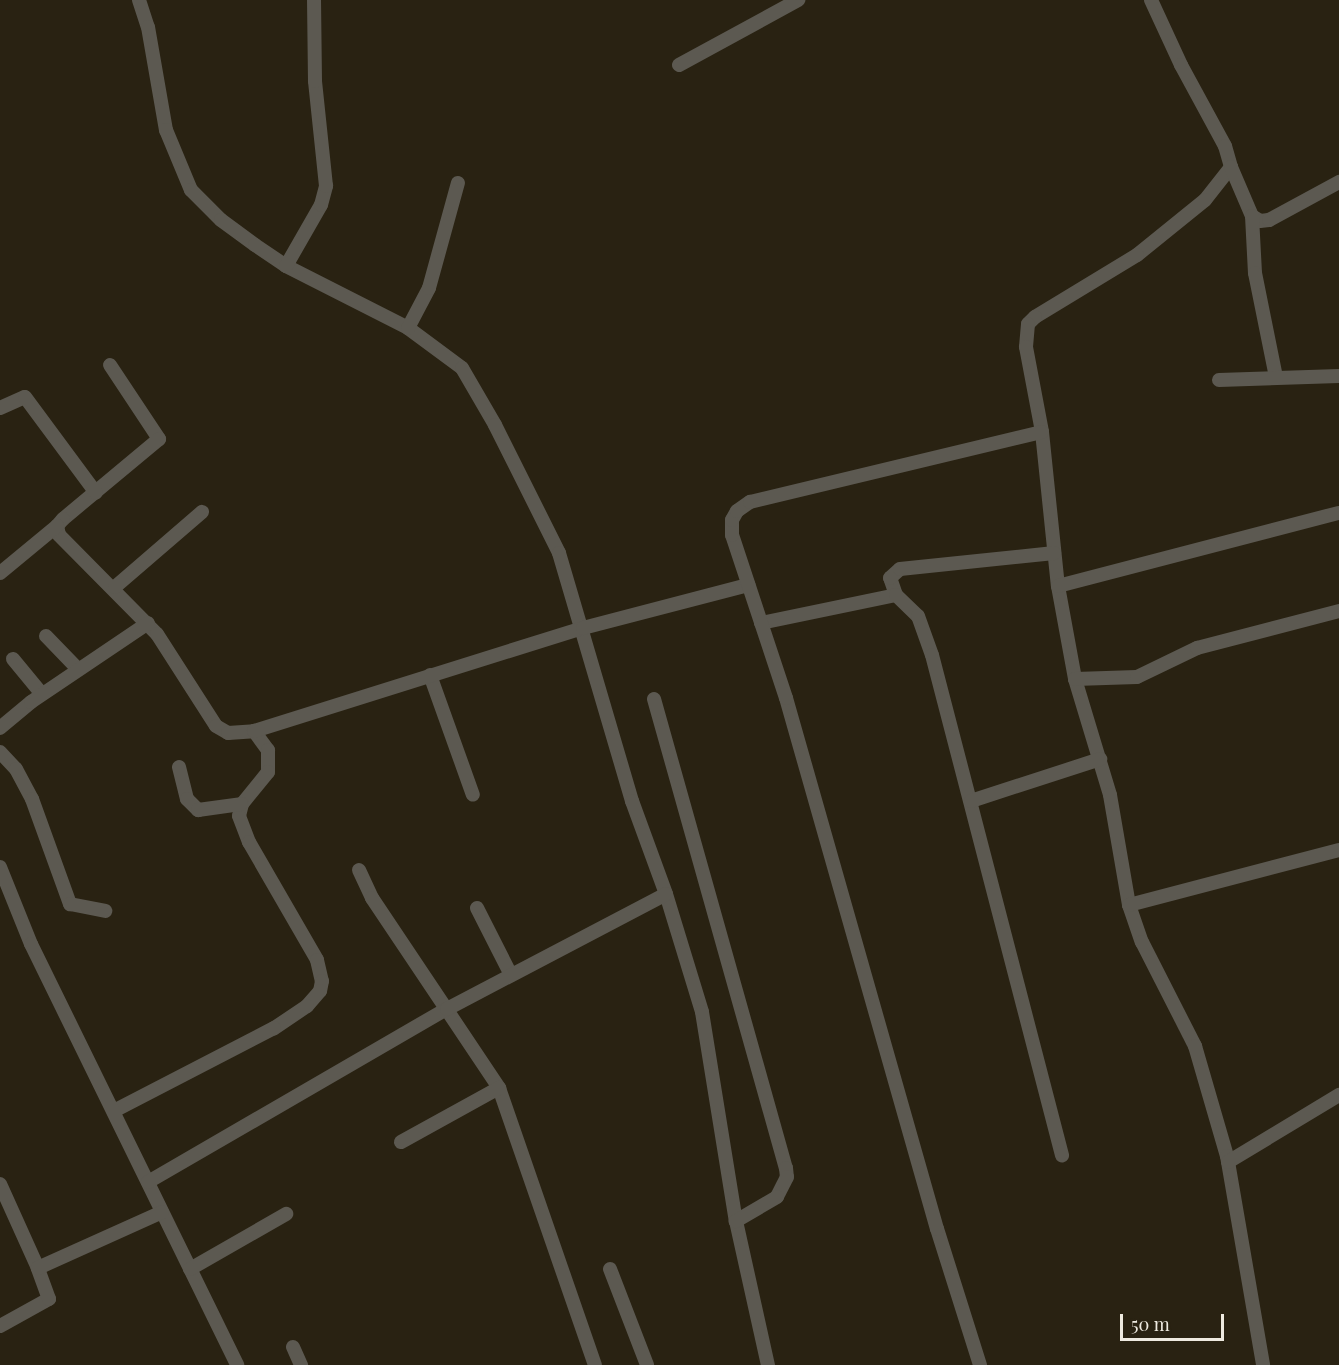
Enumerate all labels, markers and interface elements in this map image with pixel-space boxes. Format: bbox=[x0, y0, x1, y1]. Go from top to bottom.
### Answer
scale bar bbox=[1123, 1302, 1226, 1340]
text: 50 m bbox=[1131, 1312, 1170, 1336]

